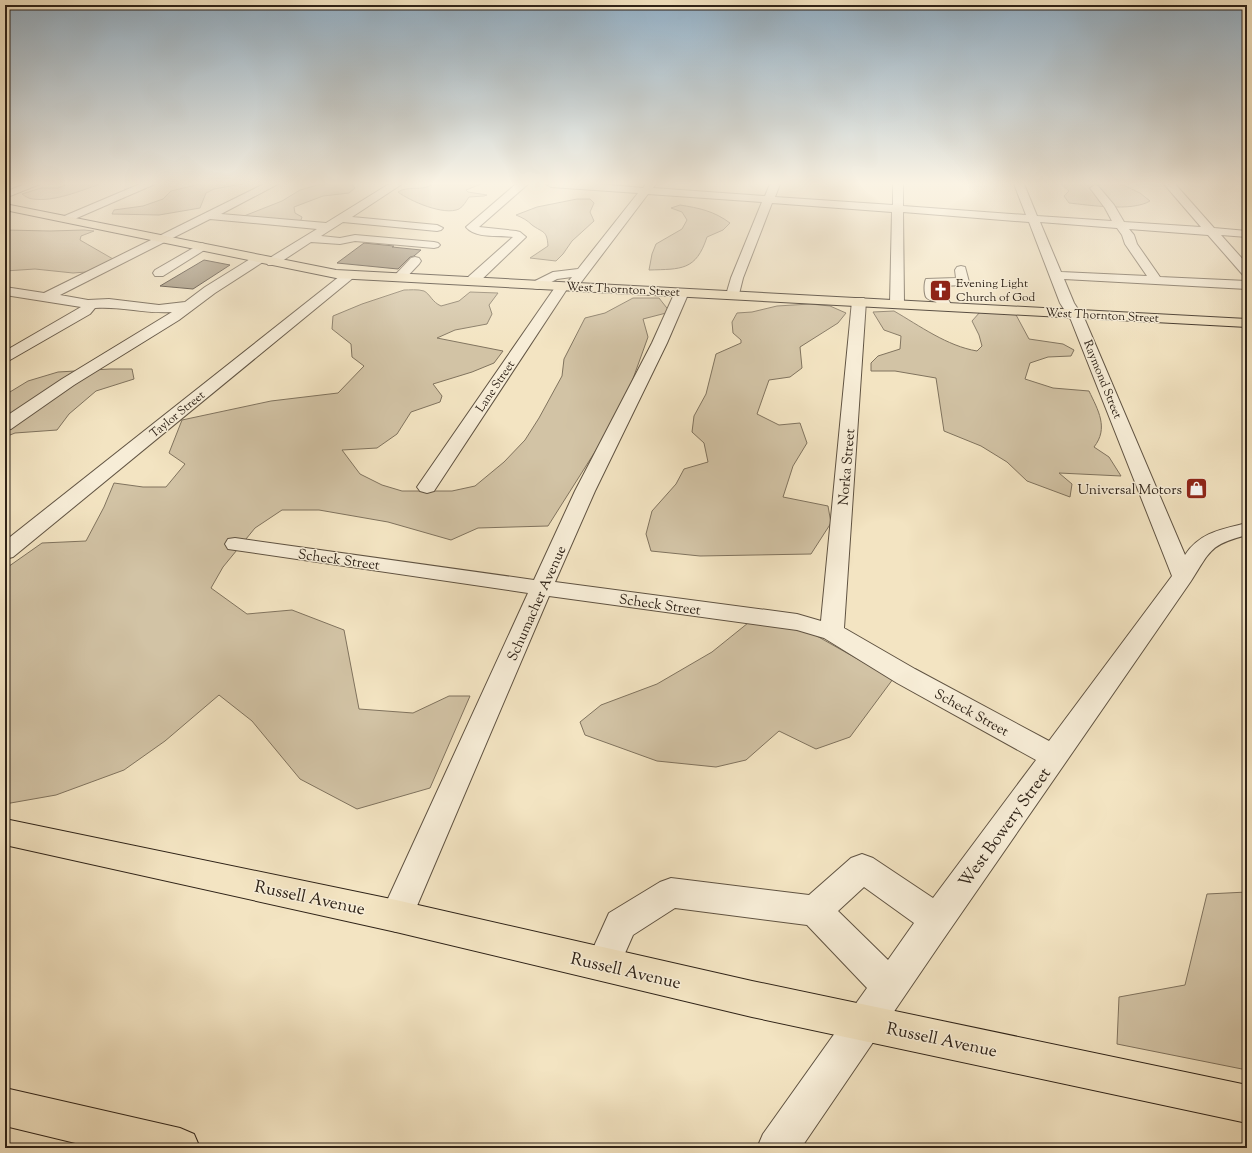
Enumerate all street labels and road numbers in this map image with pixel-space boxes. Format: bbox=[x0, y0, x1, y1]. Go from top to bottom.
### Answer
street label: West Thornton Street bbox=[566, 278, 680, 302]
street label: West Thornton Street bbox=[1045, 304, 1159, 328]
street label: Raymond Street bbox=[1078, 337, 1126, 422]
street label: Lane Street bbox=[472, 357, 520, 416]
street label: Taylor Street bbox=[146, 387, 209, 443]
street label: Norka Street bbox=[835, 428, 861, 506]
street label: Schumacher Avenue bbox=[503, 543, 572, 665]
street label: Scheck Street bbox=[297, 545, 381, 577]
street label: Scheck Street bbox=[618, 590, 702, 622]
street label: Scheck Street bbox=[930, 685, 1012, 743]
street label: West Bowery Street bbox=[954, 763, 1058, 893]
street label: Russell Avenue bbox=[252, 876, 367, 922]
street label: Russell Avenue bbox=[568, 948, 683, 996]
street label: Russell Avenue bbox=[884, 1018, 999, 1064]

